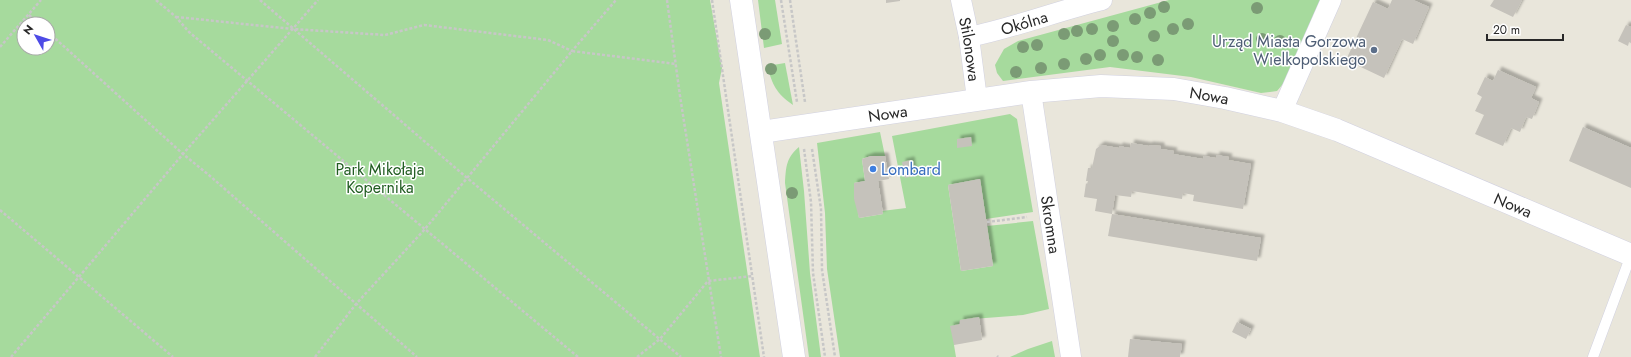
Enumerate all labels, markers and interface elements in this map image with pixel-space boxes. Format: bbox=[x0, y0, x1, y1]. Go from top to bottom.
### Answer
street label: Okólna bbox=[998, 5, 1051, 41]
street label: Stilonowa bbox=[953, 15, 986, 83]
north arrow bbox=[16, 16, 56, 56]
scale bar bbox=[1487, 16, 1563, 42]
text: N bbox=[19, 21, 37, 38]
text: 20 m bbox=[1493, 21, 1520, 39]
place label: Urząd Miasta Gorzowa Wielkopolskiego bbox=[1212, 30, 1366, 71]
marker: Urząd Miasta Gorzowa Wielkopolskiego bbox=[1369, 45, 1379, 55]
street label: Nowa bbox=[1188, 81, 1231, 110]
street label: Nowa bbox=[866, 99, 909, 128]
park label: Park Mikołaja Kopernika bbox=[335, 158, 425, 199]
place label: Lombard bbox=[881, 158, 941, 181]
marker: Lombard bbox=[868, 164, 878, 174]
street label: Nowa bbox=[1490, 187, 1536, 224]
street label: Skromna bbox=[1035, 194, 1066, 255]

